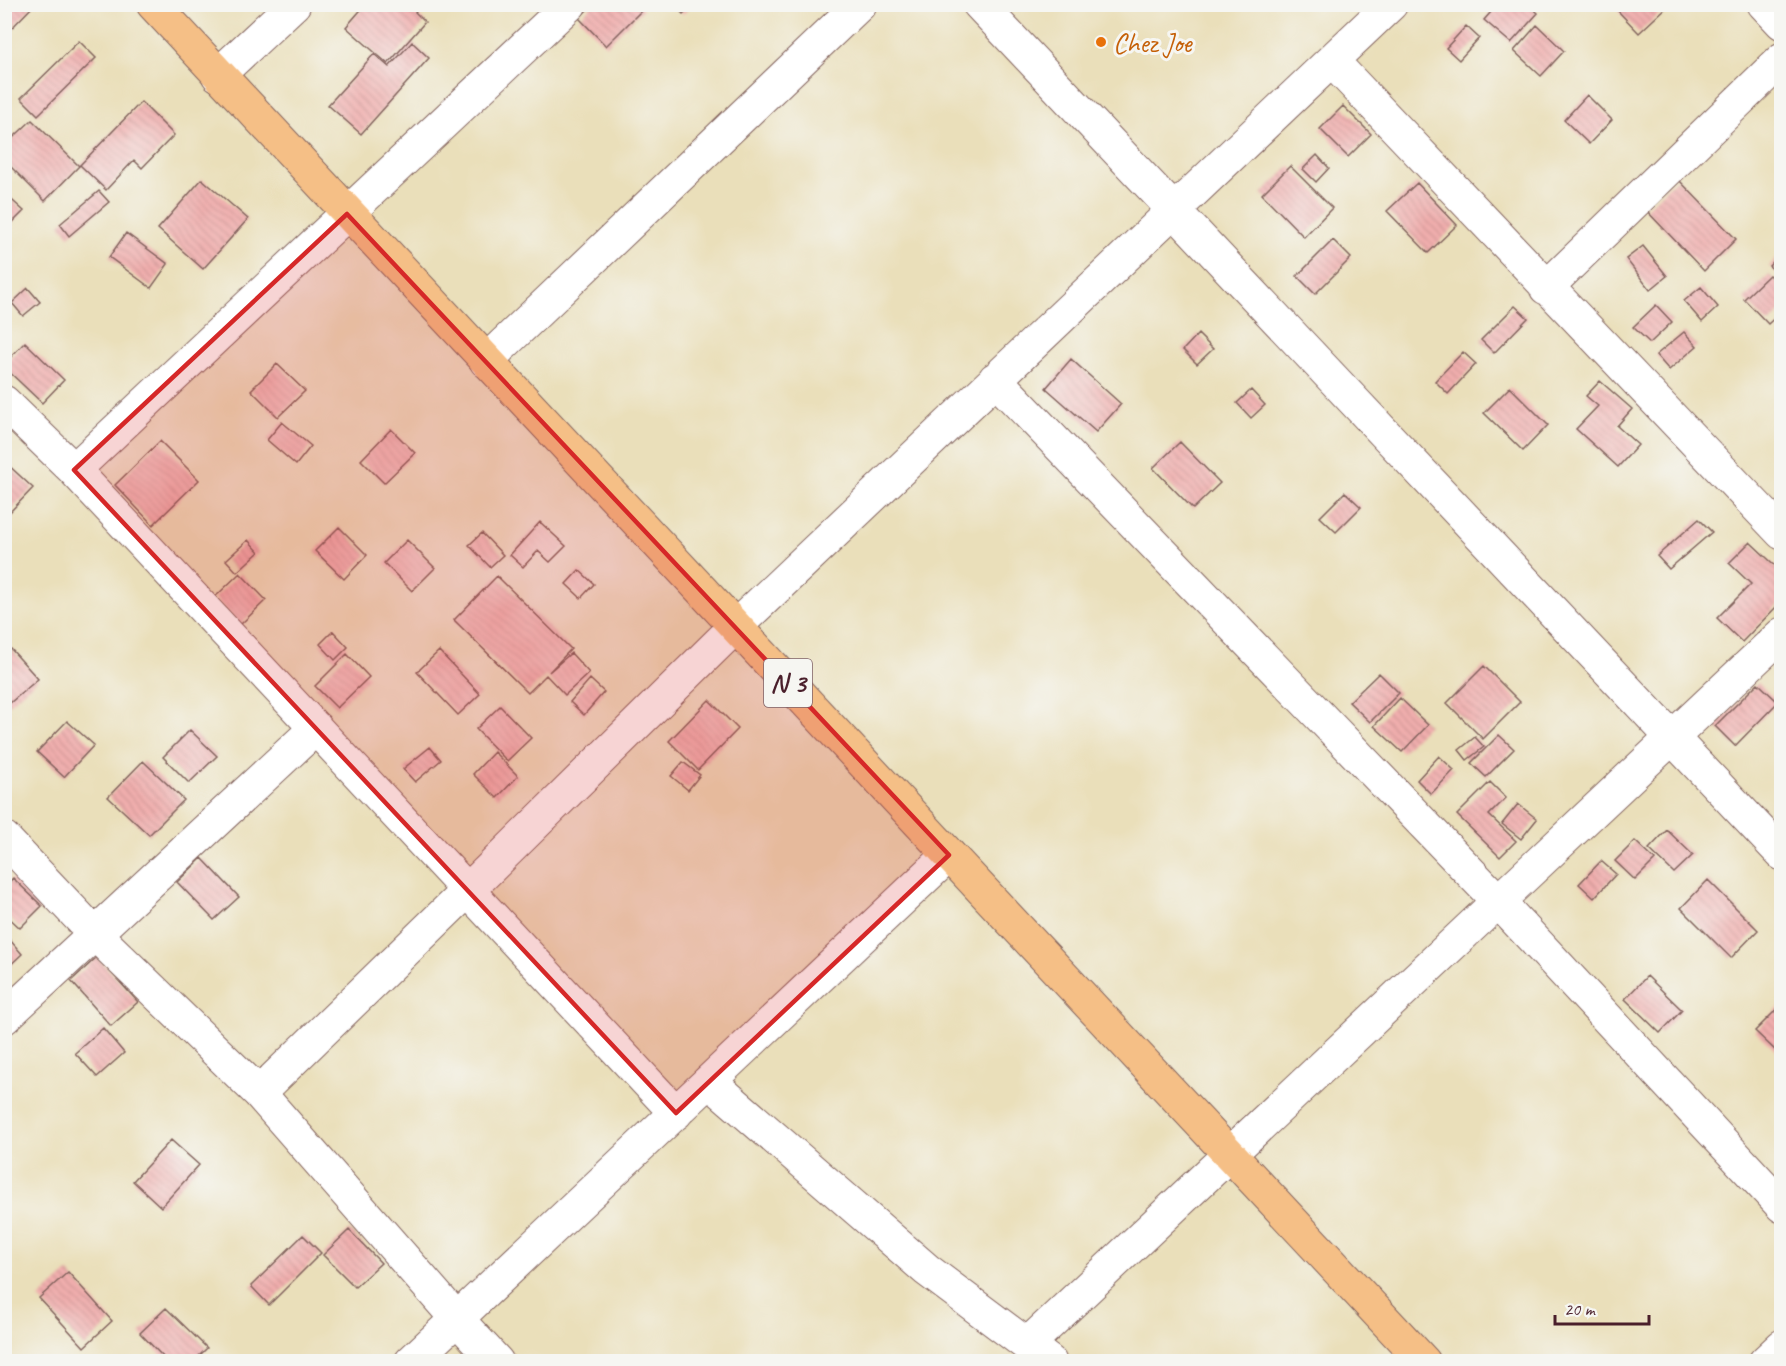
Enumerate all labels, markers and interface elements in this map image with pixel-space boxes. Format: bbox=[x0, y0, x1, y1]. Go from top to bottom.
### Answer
place label: Chez Joe bbox=[1113, 25, 1193, 60]
marker: Chez Joe bbox=[1094, 35, 1108, 49]
road number: N 3 bbox=[764, 659, 812, 707]
scale bar bbox=[1555, 1288, 1650, 1326]
text: 20 m bbox=[1564, 1298, 1597, 1320]

